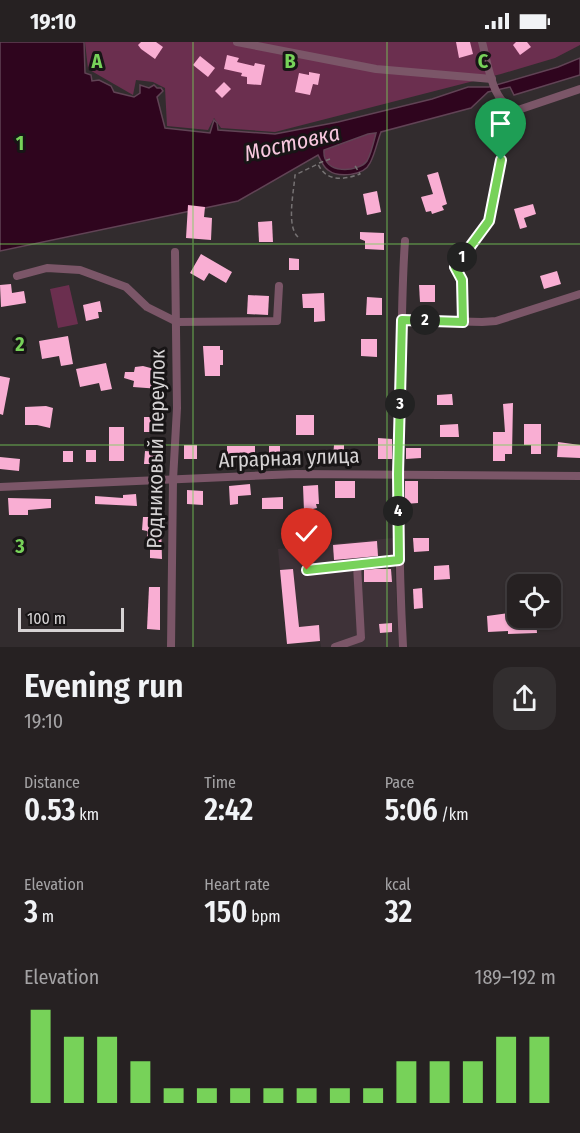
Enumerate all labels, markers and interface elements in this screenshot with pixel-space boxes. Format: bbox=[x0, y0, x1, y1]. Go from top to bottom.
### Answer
text: 19:10 bbox=[30, 8, 76, 35]
text: A bbox=[91, 49, 104, 73]
text: B bbox=[284, 49, 296, 73]
text: C bbox=[478, 49, 489, 73]
pin bbox=[475, 98, 526, 160]
icon: arrive bbox=[484, 107, 517, 140]
water label: Мостовка bbox=[242, 119, 342, 167]
text: 1 bbox=[16, 131, 24, 155]
pin: 1 bbox=[447, 242, 477, 272]
text: 1 bbox=[459, 247, 465, 266]
pin: 2 bbox=[410, 305, 440, 335]
text: 2 bbox=[421, 310, 429, 329]
text: 2 bbox=[14, 332, 25, 356]
street label: Родниковый переулок bbox=[141, 349, 171, 549]
pin: 3 bbox=[385, 389, 415, 419]
text: 3 bbox=[396, 394, 404, 413]
street label: Аграрная улица bbox=[218, 443, 360, 473]
pin: 4 bbox=[383, 496, 413, 526]
text: 4 bbox=[394, 501, 402, 520]
pin bbox=[281, 508, 332, 570]
icon: check bbox=[290, 517, 323, 550]
text: 3 bbox=[14, 534, 25, 558]
map controls bbox=[507, 574, 561, 628]
button: locate bbox=[507, 574, 561, 628]
scale bar bbox=[18, 605, 124, 632]
text: 100 m bbox=[27, 609, 66, 628]
text: Evening run bbox=[24, 666, 184, 706]
button: share bbox=[493, 667, 556, 730]
text: 19:10 bbox=[24, 709, 63, 733]
text: Distance bbox=[24, 773, 80, 792]
text: Time bbox=[204, 773, 236, 792]
text: Pace bbox=[385, 773, 414, 792]
text: 0.53 bbox=[24, 792, 76, 828]
text: 2:42 bbox=[204, 792, 253, 828]
text: 5:06 bbox=[385, 792, 438, 828]
text: km bbox=[76, 805, 99, 824]
text: /km bbox=[438, 805, 469, 824]
text: Elevation bbox=[24, 875, 84, 894]
text: Heart rate bbox=[204, 875, 270, 894]
text: kcal bbox=[385, 875, 411, 894]
text: 3 bbox=[24, 894, 38, 930]
text: 150 bbox=[204, 894, 247, 930]
text: 32 bbox=[385, 894, 412, 930]
text: m bbox=[38, 907, 54, 926]
text: bpm bbox=[247, 907, 281, 926]
text: Elevation bbox=[24, 965, 99, 989]
text: 189–192 m bbox=[475, 965, 556, 989]

